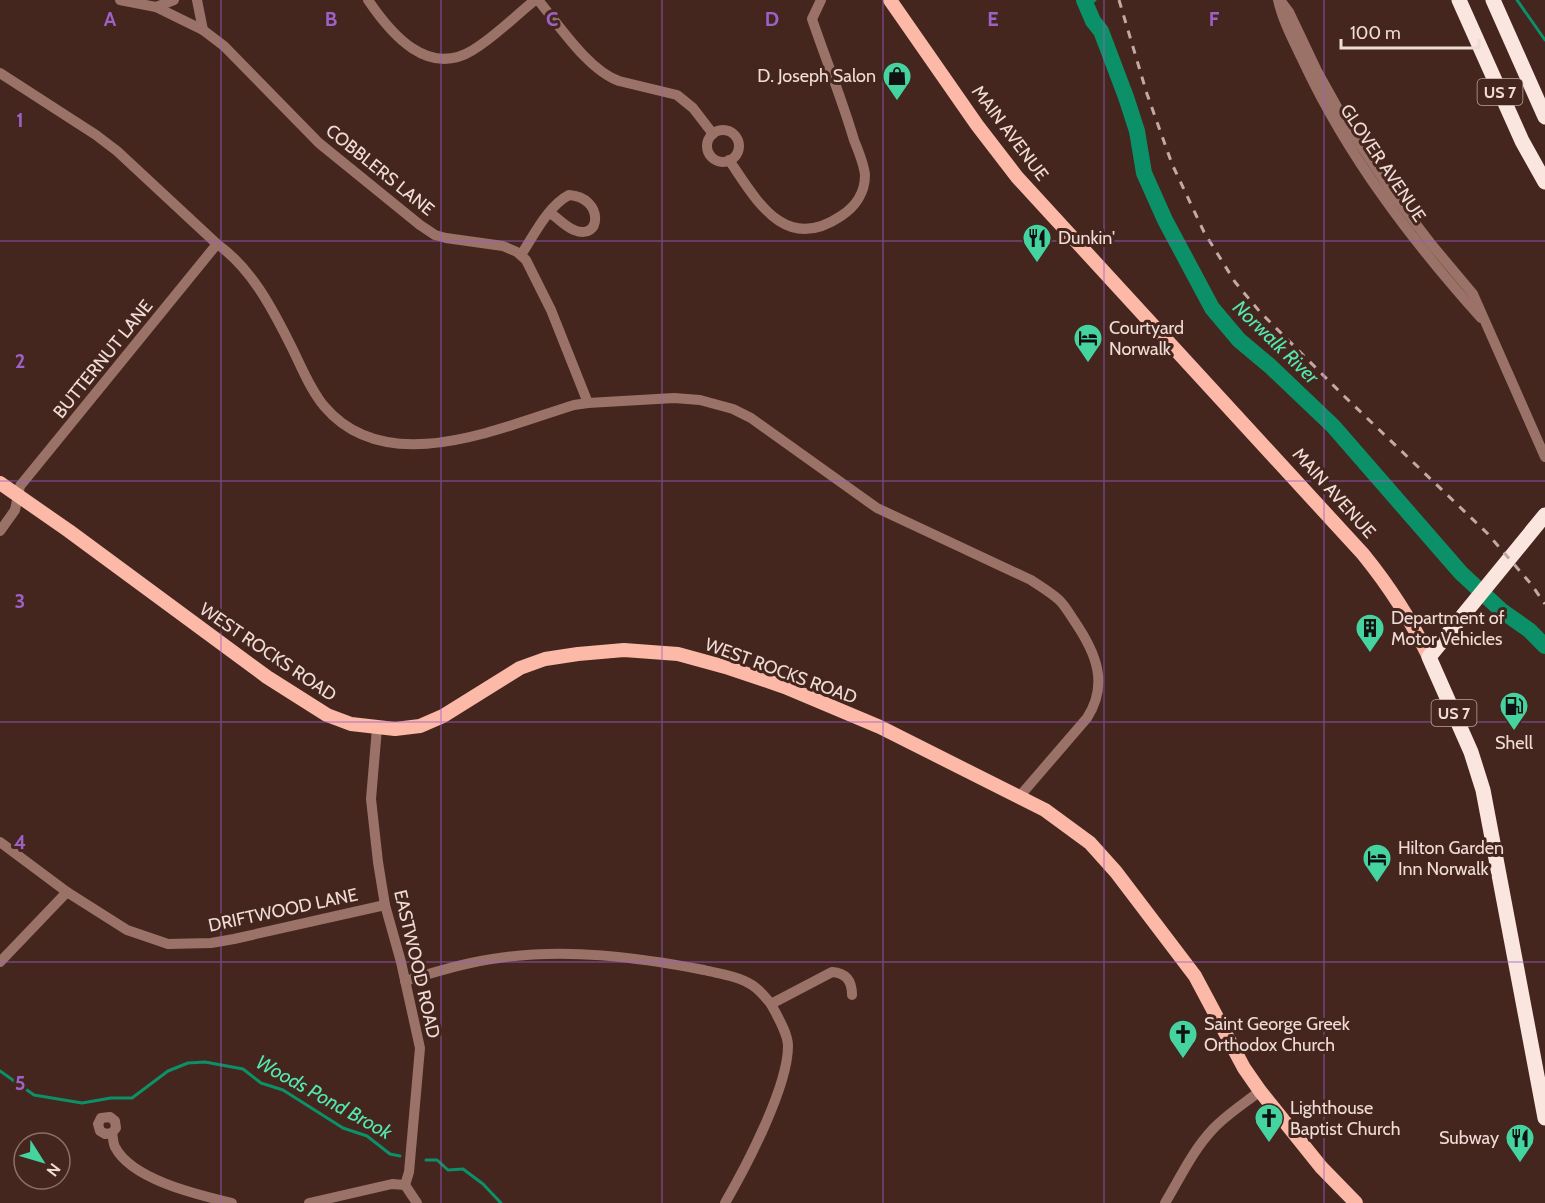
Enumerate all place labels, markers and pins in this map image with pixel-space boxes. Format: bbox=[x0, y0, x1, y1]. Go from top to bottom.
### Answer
shop icon: D. Joseph Salon bbox=[881, 60, 913, 102]
place label: D. Joseph Salon bbox=[757, 65, 876, 87]
restaurant icon: Dunkin' bbox=[1021, 222, 1053, 264]
place label: Dunkin' bbox=[1058, 227, 1115, 249]
place label: Courtyard Norwalk bbox=[1109, 317, 1184, 360]
hotel icon: Courtyard Norwalk bbox=[1072, 322, 1104, 364]
place label: Department of Motor Vehicles bbox=[1391, 607, 1504, 650]
building icon: Department of Motor Vehicles bbox=[1354, 612, 1386, 654]
fuel station icon: Shell bbox=[1498, 690, 1530, 732]
place label: Shell bbox=[1495, 732, 1534, 754]
place label: Hilton Garden Inn Norwalk bbox=[1398, 837, 1504, 880]
hotel icon: Hilton Garden Inn Norwalk bbox=[1361, 842, 1393, 884]
place label: Saint George Greek Orthodox Church bbox=[1204, 1013, 1351, 1056]
church icon: Saint George Greek Orthodox Church bbox=[1167, 1018, 1199, 1060]
place label: Lighthouse Baptist Church bbox=[1290, 1097, 1400, 1140]
church icon: Lighthouse Baptist Church bbox=[1253, 1102, 1285, 1144]
restaurant icon: Subway bbox=[1504, 1122, 1536, 1164]
place label: Subway bbox=[1439, 1127, 1499, 1149]

